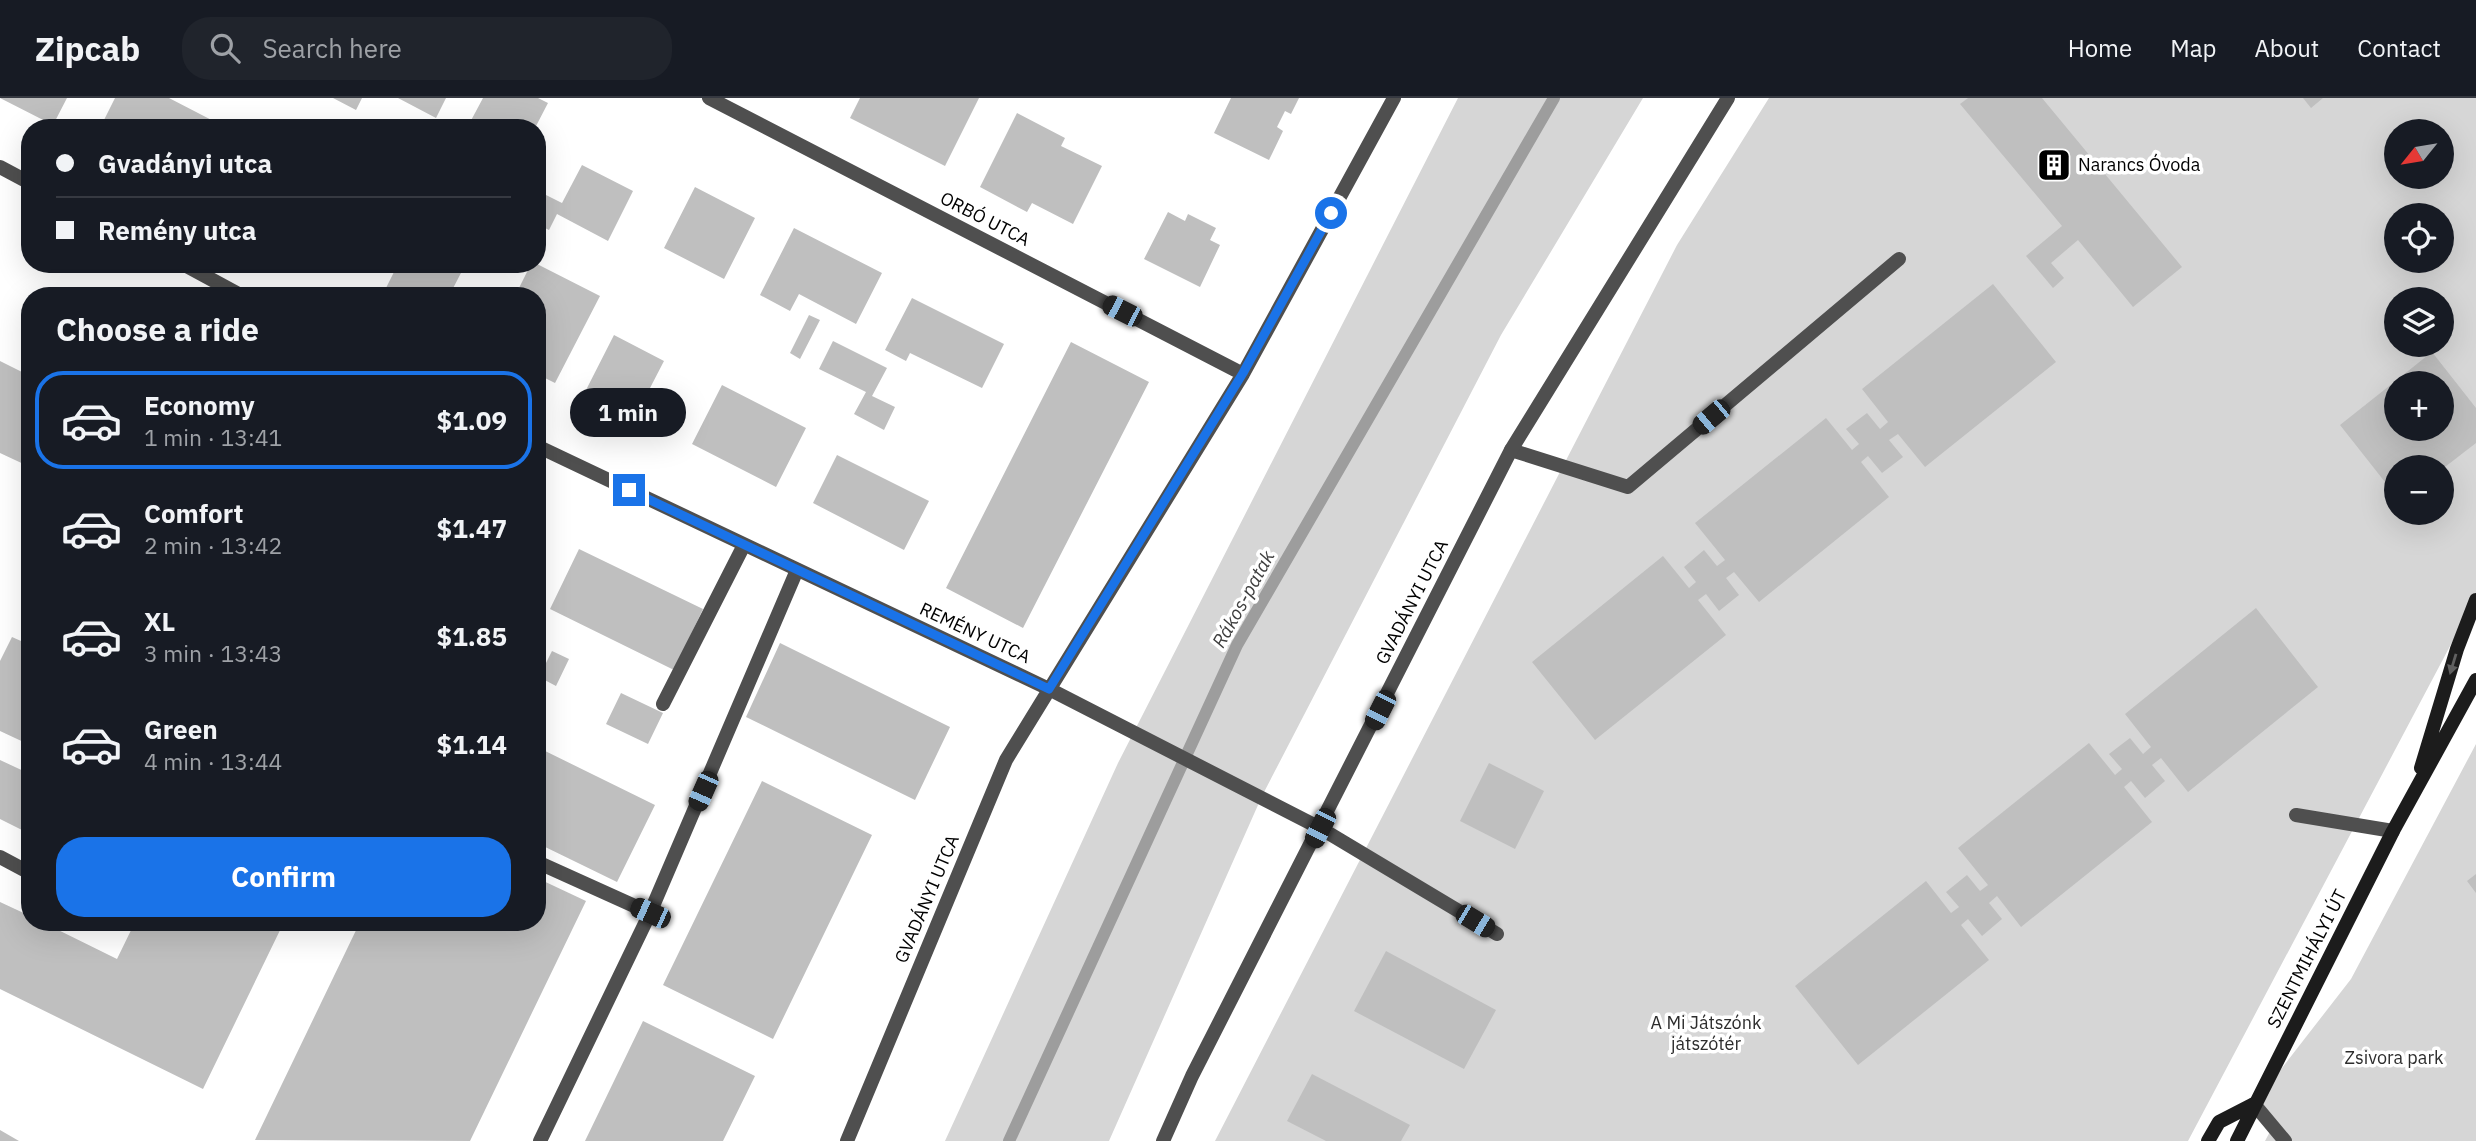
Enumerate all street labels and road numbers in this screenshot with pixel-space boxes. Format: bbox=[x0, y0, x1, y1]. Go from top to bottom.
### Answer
street label: ORBÓ UTCA bbox=[936, 186, 1034, 251]
street label: GVADÁNYI UTCA bbox=[1370, 535, 1453, 668]
street label: REMÉNY UTCA bbox=[916, 597, 1035, 668]
street label: GVADÁNYI UTCA bbox=[889, 831, 964, 966]
street label: SZENTMIHÁLYI ÚT bbox=[2262, 885, 2351, 1032]

